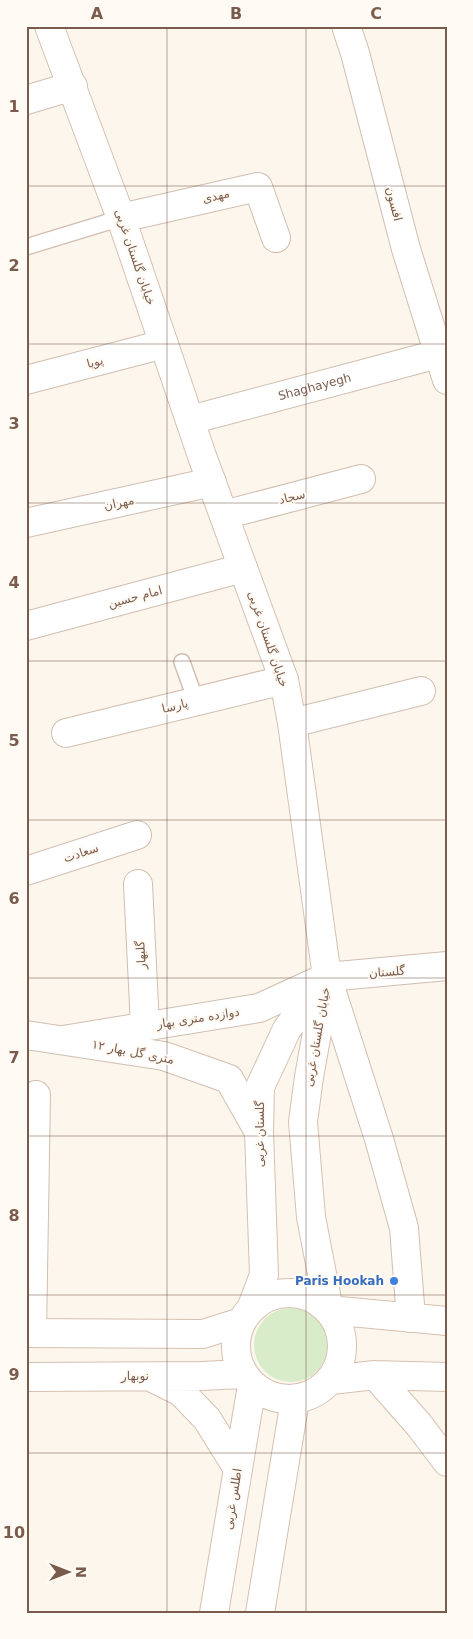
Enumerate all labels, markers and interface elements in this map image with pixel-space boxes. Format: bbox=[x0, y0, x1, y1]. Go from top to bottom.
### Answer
text: A bbox=[91, 4, 104, 23]
text: B bbox=[230, 4, 242, 23]
text: C bbox=[370, 4, 382, 23]
text: 1 bbox=[8, 97, 20, 116]
street label: افسون bbox=[382, 185, 405, 223]
street label: مهدی bbox=[201, 186, 231, 206]
street label: خیابان گلستان غربی bbox=[111, 207, 158, 307]
text: 2 bbox=[8, 256, 20, 275]
street label: پویا bbox=[85, 353, 105, 372]
street label: Shaghayegh bbox=[277, 370, 353, 403]
text: 3 bbox=[8, 414, 20, 433]
street label: سجاد bbox=[277, 487, 307, 507]
street label: مهران bbox=[103, 493, 136, 514]
text: 4 bbox=[8, 573, 20, 592]
street label: امام حسین bbox=[106, 583, 164, 612]
street label: خیابان گلستان غربی bbox=[244, 589, 291, 689]
street label: پارسا bbox=[160, 696, 190, 717]
text: 5 bbox=[8, 731, 20, 750]
street label: سعادت bbox=[62, 841, 100, 865]
text: 6 bbox=[8, 889, 20, 908]
street label: گلبهار bbox=[133, 940, 150, 970]
street label: گلستان bbox=[368, 963, 406, 981]
street label: خیابان گلستان غربی bbox=[301, 986, 334, 1088]
street label: دوازده متری بهار bbox=[154, 1005, 241, 1033]
street label: ۱۲ متری گل بهار bbox=[90, 1037, 175, 1068]
text: 7 bbox=[8, 1048, 20, 1067]
street label: گلستان غربی bbox=[253, 1100, 268, 1167]
text: 8 bbox=[8, 1206, 20, 1225]
place label: Paris Hookah bbox=[295, 1274, 384, 1288]
marker: Paris Hookah bbox=[388, 1275, 400, 1287]
text: 9 bbox=[8, 1365, 20, 1384]
street label: نوبهار bbox=[120, 1369, 149, 1384]
street label: اطلس غربی bbox=[221, 1467, 246, 1531]
text: 10 bbox=[3, 1523, 25, 1542]
north arrow bbox=[42, 1546, 92, 1596]
text: N bbox=[73, 1566, 89, 1578]

